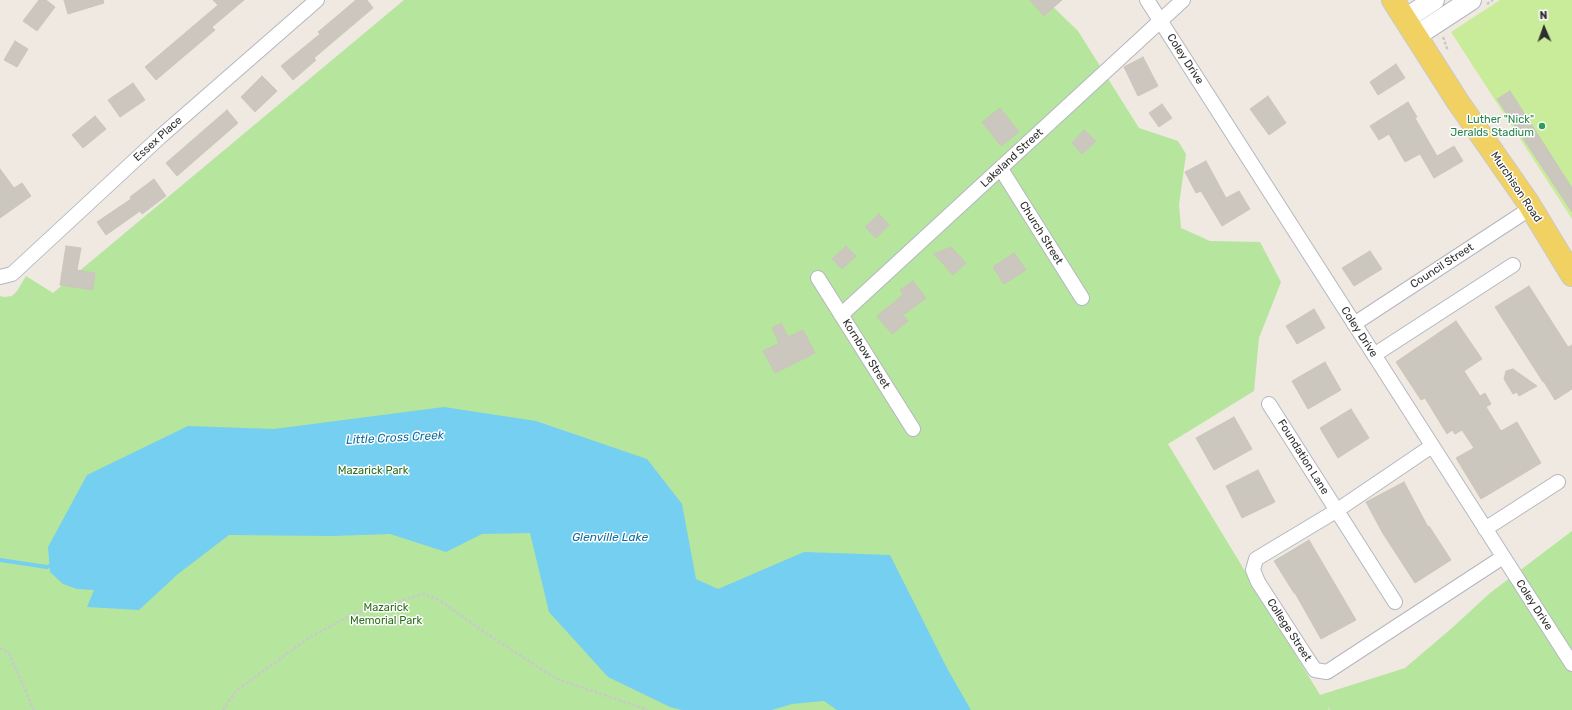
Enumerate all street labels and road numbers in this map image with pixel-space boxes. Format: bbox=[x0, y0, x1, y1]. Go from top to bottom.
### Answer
street label: Coley Drive bbox=[1164, 31, 1206, 87]
street label: Essex Place bbox=[131, 114, 185, 164]
street label: Lakeland Street bbox=[978, 126, 1046, 190]
street label: Murchison Road bbox=[1488, 149, 1544, 225]
street label: Church Street bbox=[1016, 199, 1066, 267]
street label: Council Street bbox=[1408, 241, 1476, 291]
street label: Coley Drive bbox=[1338, 304, 1380, 360]
street label: Kornbow Street bbox=[839, 317, 893, 391]
street label: Foundation Lane bbox=[1275, 417, 1331, 497]
street label: Coley Drive bbox=[1513, 577, 1555, 633]
street label: College Street bbox=[1264, 596, 1314, 664]

